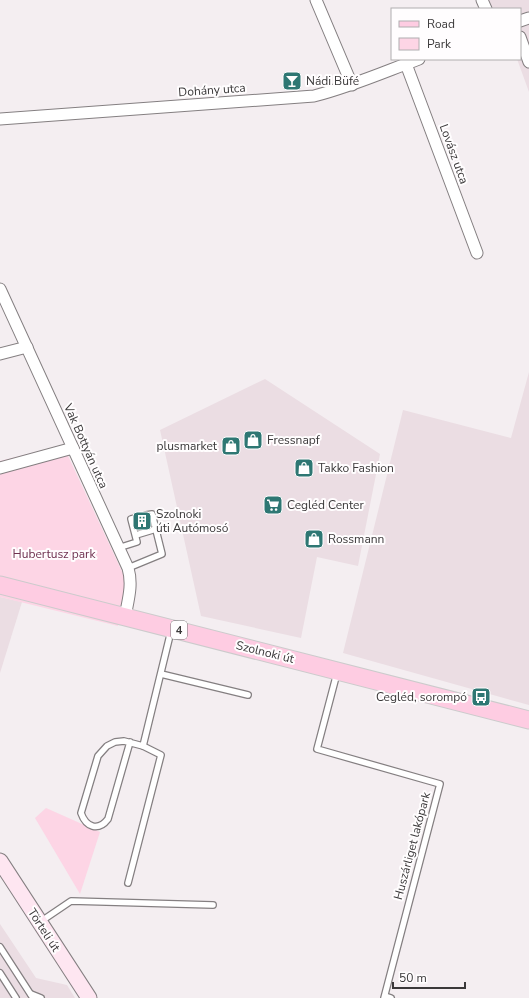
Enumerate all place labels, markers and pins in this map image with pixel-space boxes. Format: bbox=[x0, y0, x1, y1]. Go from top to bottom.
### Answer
bar icon: Nádi Büfé bbox=[281, 70, 303, 92]
place label: Nádi Büfé bbox=[306, 73, 359, 89]
shop icon: Fressnapf bbox=[242, 429, 264, 451]
place label: Fressnapf bbox=[267, 432, 321, 448]
shop icon: plusmarket bbox=[220, 435, 242, 457]
place label: plusmarket bbox=[157, 438, 218, 454]
shop icon: Takko Fashion bbox=[293, 457, 315, 479]
place label: Takko Fashion bbox=[318, 460, 394, 476]
supermarket icon: Cegléd Center bbox=[262, 494, 284, 516]
place label: Cegléd Center bbox=[287, 497, 364, 513]
place label: Szolnoki úti Autómosó bbox=[156, 506, 229, 536]
building icon: Szolnoki úti Autómosó bbox=[131, 510, 153, 532]
shop icon: Rossmann bbox=[303, 528, 325, 550]
place label: Rossmann bbox=[328, 531, 384, 547]
bus stop icon: Cegléd, sorompó bbox=[470, 686, 492, 708]
place label: Cegléd, sorompó bbox=[376, 689, 467, 705]

